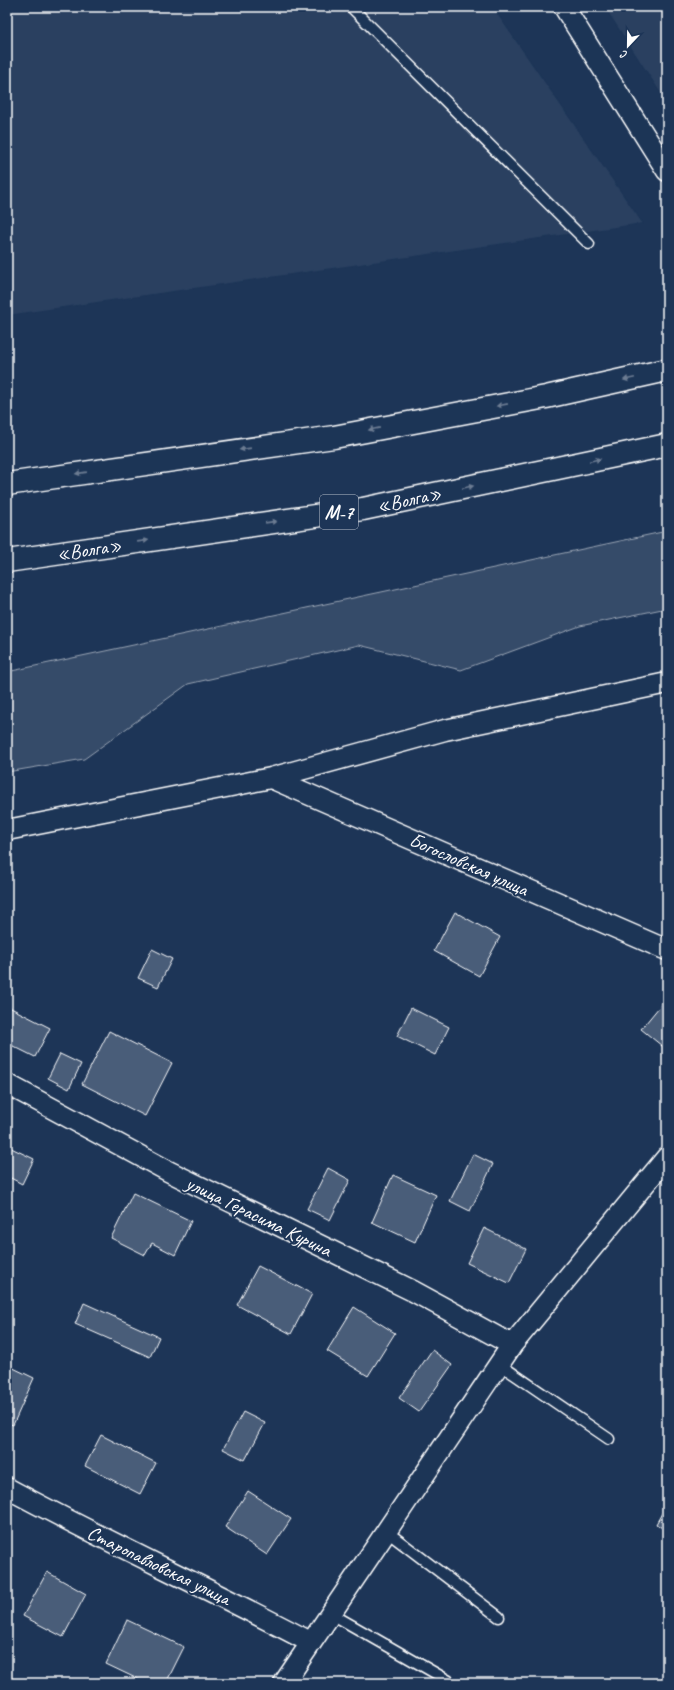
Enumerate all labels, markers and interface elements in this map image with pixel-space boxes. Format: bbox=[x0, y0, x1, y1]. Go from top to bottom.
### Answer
north arrow bbox=[608, 26, 648, 66]
text: С bbox=[618, 47, 629, 63]
one-way arrow bbox=[623, 376, 635, 382]
one-way arrow bbox=[495, 402, 508, 408]
one-way arrow bbox=[368, 426, 380, 432]
one-way arrow bbox=[239, 446, 252, 452]
one-way arrow bbox=[589, 456, 601, 462]
one-way arrow bbox=[75, 470, 87, 476]
street label: «Волга» bbox=[375, 480, 444, 518]
one-way arrow bbox=[462, 483, 474, 489]
road number: М-7 bbox=[320, 495, 358, 529]
one-way arrow bbox=[265, 519, 277, 525]
street label: «Волга» bbox=[55, 533, 123, 566]
one-way arrow bbox=[137, 538, 149, 544]
street label: Богословская улица bbox=[405, 827, 534, 903]
street label: улица Герасима Курина bbox=[181, 1170, 337, 1263]
street label: Старопавловская улица bbox=[83, 1520, 236, 1612]

